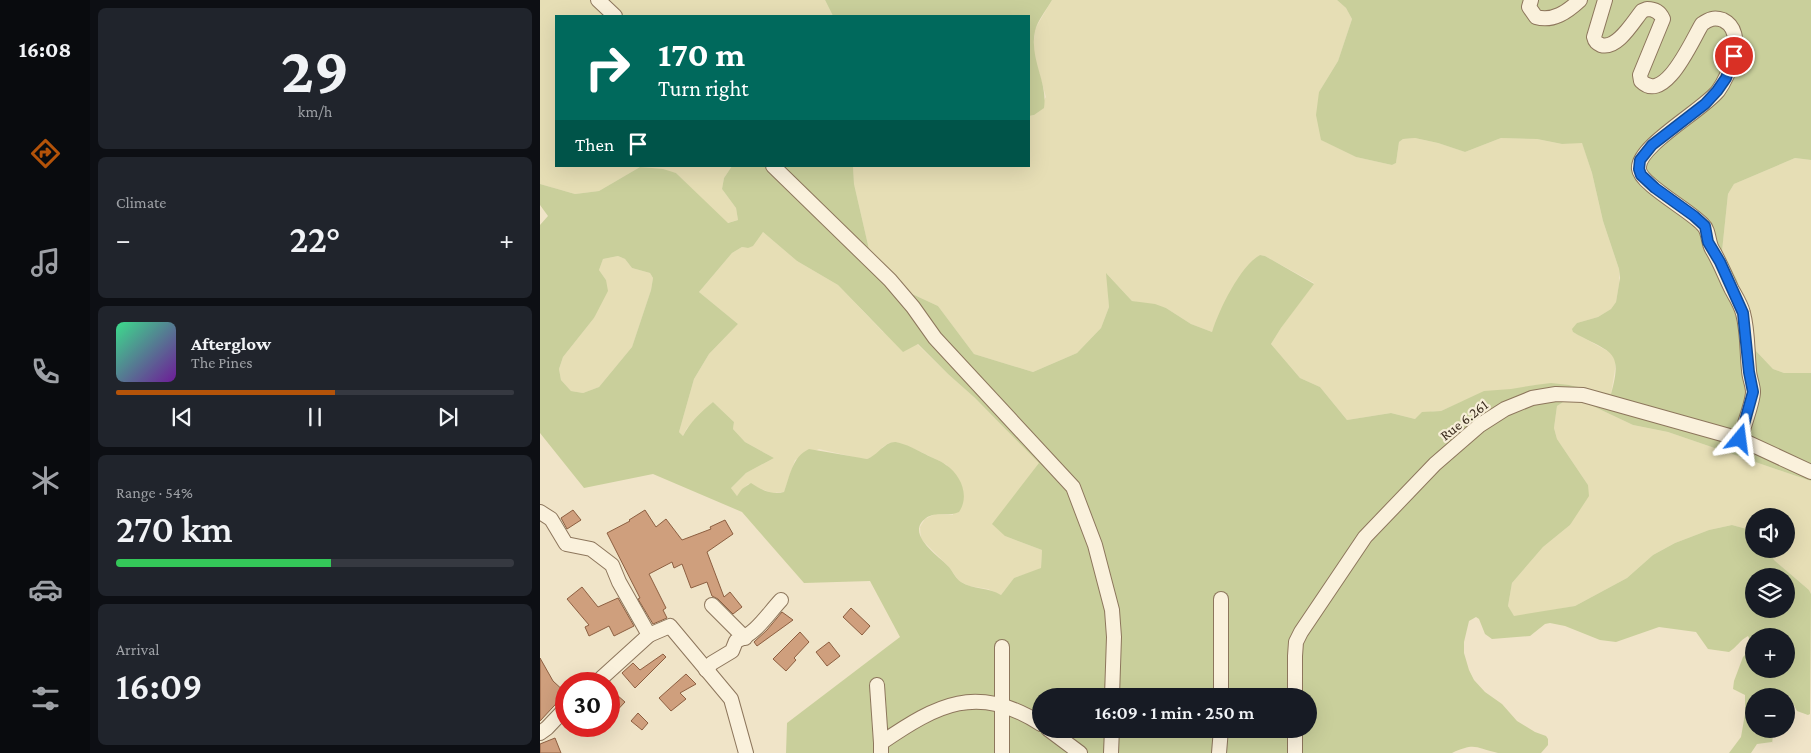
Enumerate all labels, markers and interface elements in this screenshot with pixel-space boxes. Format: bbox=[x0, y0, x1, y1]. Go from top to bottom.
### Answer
text: 29 bbox=[281, 34, 349, 106]
icon: right bbox=[575, 35, 640, 100]
text: 170 m bbox=[658, 35, 745, 74]
pin bbox=[1713, 35, 1755, 77]
text: 16:08 bbox=[19, 37, 71, 62]
icon: arrive bbox=[1720, 42, 1748, 70]
text: Turn right bbox=[658, 76, 749, 101]
text: km/h bbox=[298, 103, 332, 120]
icon: arrive bbox=[624, 130, 652, 158]
text: Then bbox=[575, 134, 614, 155]
icon: directions bbox=[28, 136, 63, 171]
text: Climate bbox=[116, 194, 166, 211]
text: 22° bbox=[290, 218, 340, 260]
text: − bbox=[116, 224, 131, 255]
text: + bbox=[499, 224, 514, 255]
icon: music bbox=[28, 245, 63, 280]
text: Afterglow bbox=[191, 333, 271, 354]
icon: phone bbox=[28, 354, 63, 389]
text: The Pines bbox=[191, 354, 252, 371]
street label: Rue 6.261 bbox=[1437, 396, 1491, 444]
icon: previous bbox=[168, 403, 196, 431]
icon: pause bbox=[301, 403, 329, 431]
icon: next bbox=[434, 403, 462, 431]
position arrow bbox=[1713, 412, 1765, 464]
icon: climate bbox=[28, 463, 63, 498]
text: Range · 54% bbox=[116, 484, 193, 501]
text: 270 km bbox=[116, 508, 233, 550]
map controls bbox=[1745, 508, 1795, 738]
button: sound bbox=[1745, 508, 1795, 558]
button: layers bbox=[1745, 568, 1795, 618]
icon: car bbox=[28, 572, 63, 607]
button: + bbox=[1745, 628, 1795, 678]
text: Arrival bbox=[116, 641, 160, 658]
text: 16:09 bbox=[116, 665, 202, 707]
speed limit sign: 30 bbox=[555, 672, 620, 737]
icon: filters bbox=[28, 681, 63, 716]
button: − bbox=[1745, 688, 1795, 738]
text: 16:09 · 1 min · 250 m bbox=[1095, 702, 1254, 723]

